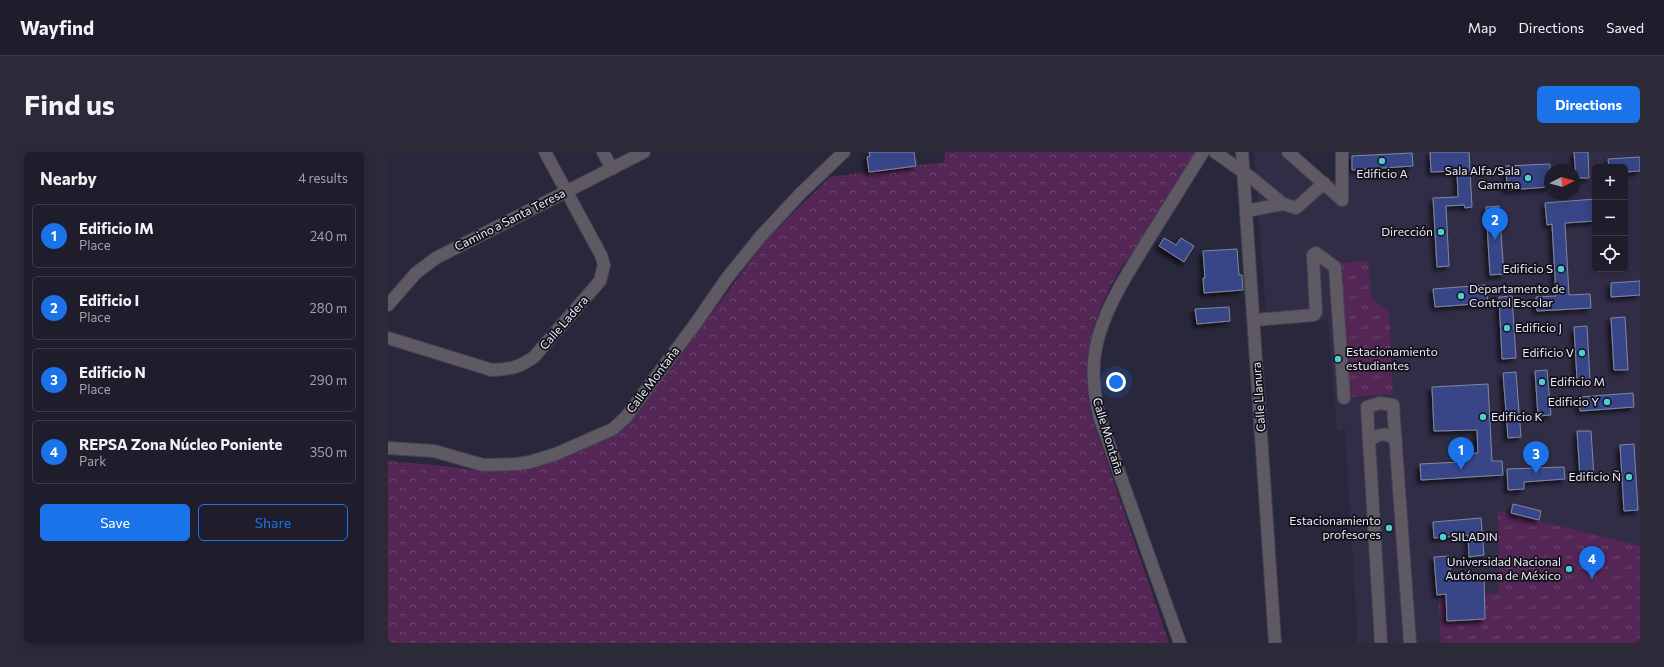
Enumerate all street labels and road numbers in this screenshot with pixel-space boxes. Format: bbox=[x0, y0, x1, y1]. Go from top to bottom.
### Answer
street label: Camino a Santa Teresa bbox=[452, 185, 567, 253]
street label: Calle Ladera bbox=[536, 293, 590, 352]
street label: Calle Montaña bbox=[623, 344, 682, 415]
street label: Calle Llanura bbox=[1249, 362, 1267, 432]
street label: Calle Montaña bbox=[1091, 396, 1127, 476]

